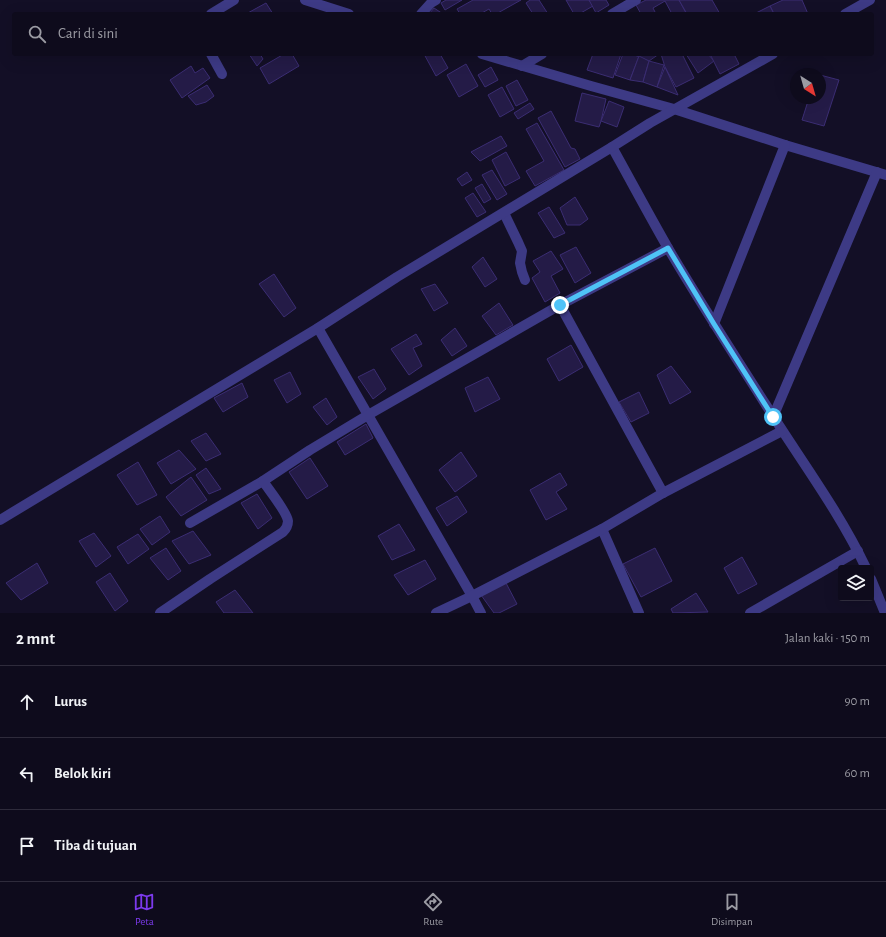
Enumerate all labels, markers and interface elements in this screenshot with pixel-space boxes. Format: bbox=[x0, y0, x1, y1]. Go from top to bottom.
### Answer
search box bbox=[12, 12, 874, 56]
icon: search bbox=[26, 23, 48, 45]
text: Cari di sini bbox=[58, 26, 118, 41]
north arrow bbox=[790, 68, 826, 104]
route end bbox=[551, 296, 569, 314]
route start bbox=[764, 408, 782, 426]
map controls bbox=[838, 565, 874, 601]
button: layers bbox=[838, 565, 874, 601]
text: 2 mnt bbox=[16, 630, 55, 647]
text: Jalan kaki · 150 m bbox=[785, 632, 870, 645]
icon: ahead bbox=[16, 691, 38, 713]
text: Lurus bbox=[54, 694, 87, 709]
text: 90 m bbox=[844, 695, 870, 708]
icon: left bbox=[16, 763, 38, 785]
text: Belok kiri bbox=[54, 766, 111, 781]
text: 60 m bbox=[844, 767, 870, 780]
icon: arrive bbox=[16, 835, 38, 857]
text: Tiba di tujuan bbox=[54, 838, 137, 853]
tab: Peta bbox=[133, 891, 155, 928]
tab: Rute bbox=[422, 891, 444, 928]
tab: Disimpan bbox=[711, 891, 753, 928]

